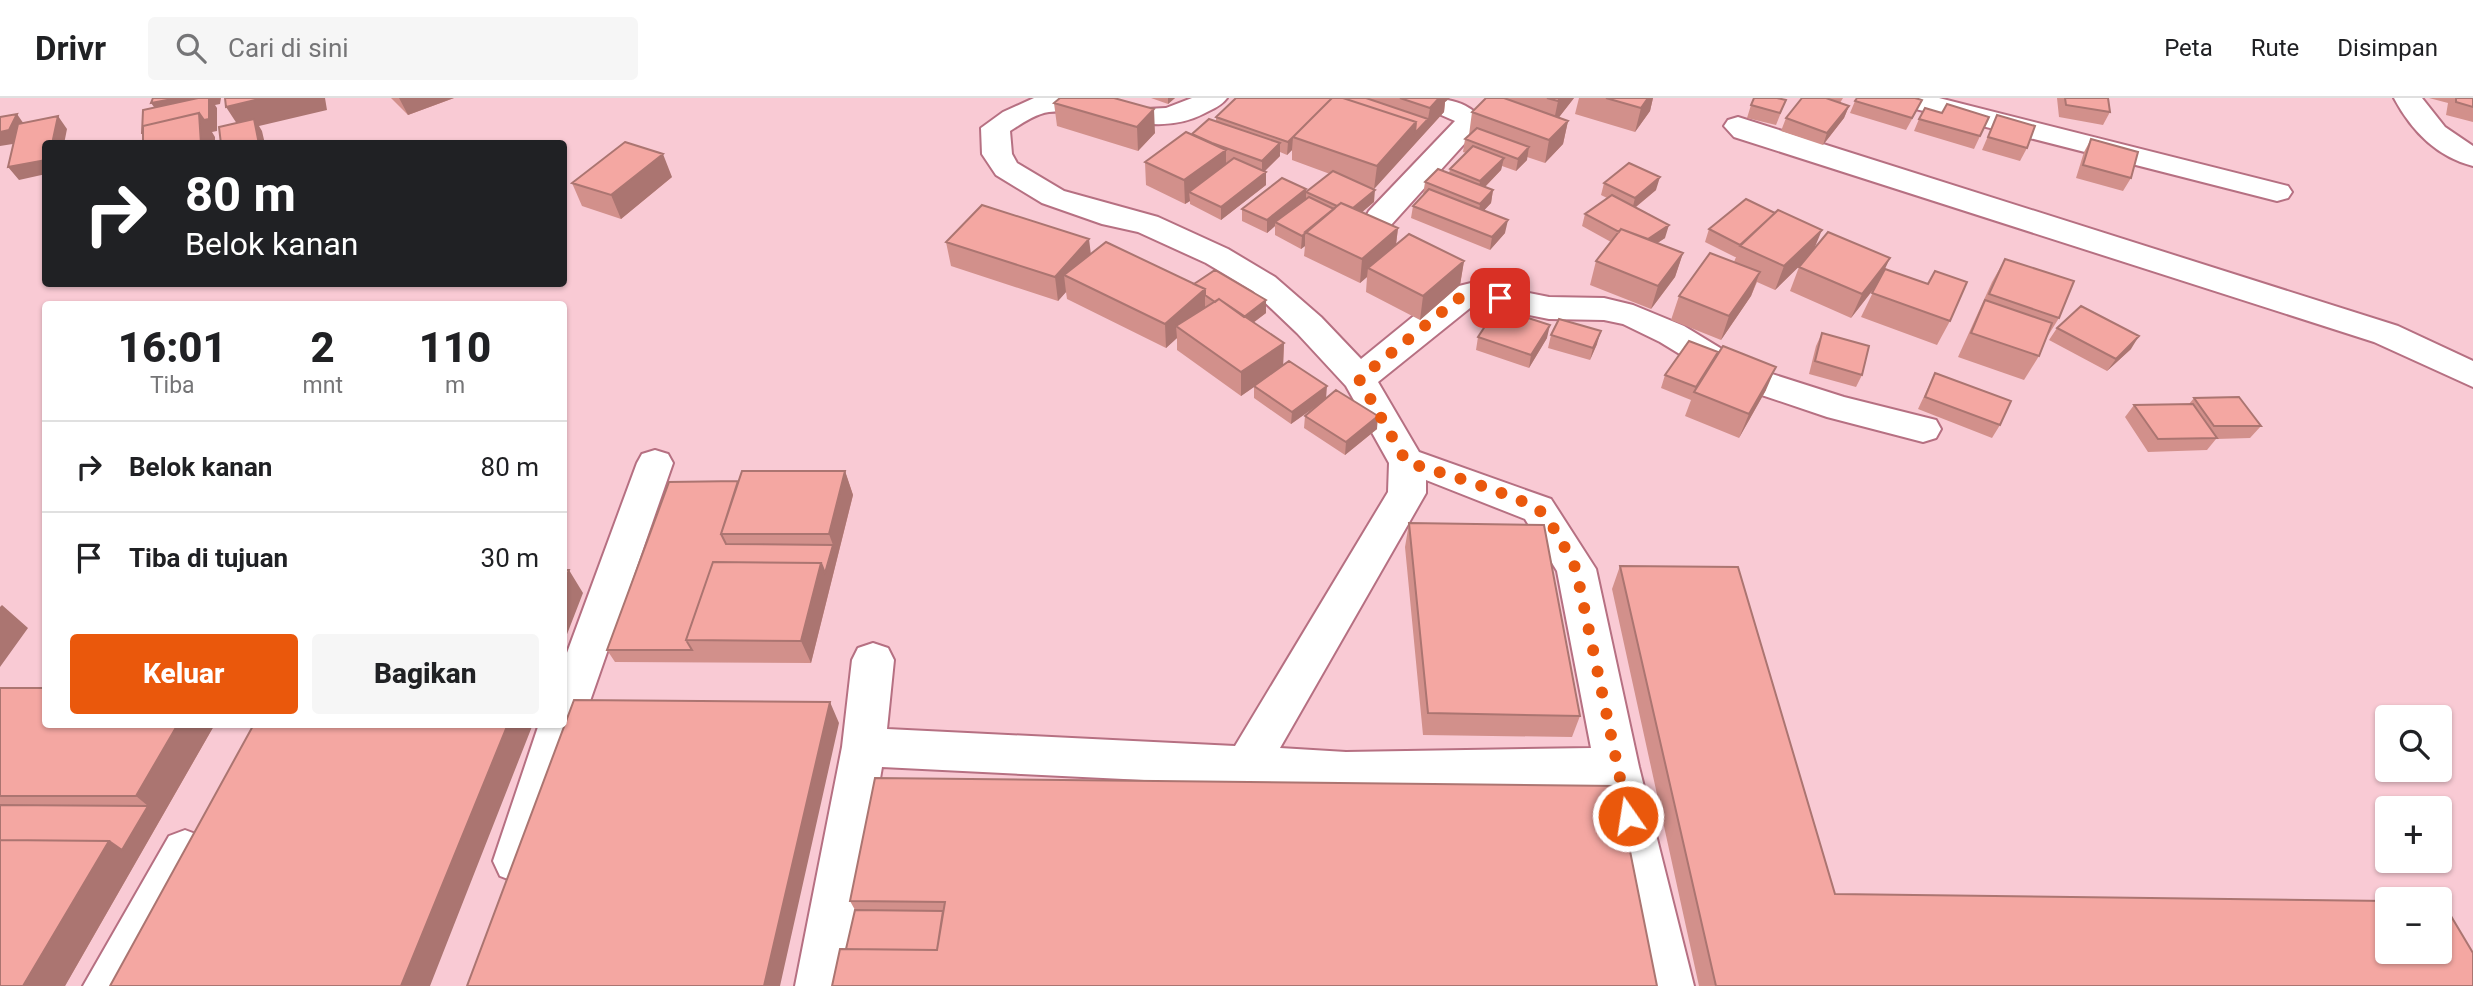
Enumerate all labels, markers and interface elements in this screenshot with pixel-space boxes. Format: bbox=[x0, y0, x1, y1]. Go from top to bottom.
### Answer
search box bbox=[148, 17, 638, 80]
text: Drivr bbox=[35, 29, 106, 68]
icon: search bbox=[172, 29, 210, 67]
text: Cari di sini bbox=[228, 33, 349, 63]
text: Peta bbox=[2164, 34, 2213, 62]
text: Rute bbox=[2251, 34, 2299, 62]
text: Disimpan bbox=[2337, 34, 2438, 62]
text: 80 m bbox=[185, 166, 296, 223]
icon: right bbox=[70, 168, 161, 259]
text: Belok kanan bbox=[185, 225, 358, 263]
pin bbox=[1470, 268, 1530, 328]
icon: arrive bbox=[1481, 279, 1519, 317]
text: 16:01 bbox=[118, 323, 227, 372]
text: 2 bbox=[311, 323, 335, 372]
text: 110 bbox=[419, 323, 491, 372]
text: Tiba bbox=[150, 372, 195, 399]
text: mnt bbox=[303, 372, 343, 399]
text: m bbox=[445, 372, 465, 399]
icon: right bbox=[70, 448, 108, 486]
text: Belok kanan bbox=[129, 452, 272, 482]
text: 80 m bbox=[481, 452, 539, 482]
icon: arrive bbox=[70, 539, 108, 577]
text: Tiba di tujuan bbox=[129, 543, 288, 573]
text: 30 m bbox=[481, 543, 539, 573]
button: Keluar bbox=[70, 634, 298, 714]
button: Bagikan bbox=[312, 634, 539, 714]
map controls bbox=[2375, 705, 2452, 964]
button: search bbox=[2375, 705, 2452, 782]
position arrow bbox=[1591, 779, 1665, 853]
button: + bbox=[2375, 796, 2452, 873]
button: − bbox=[2375, 887, 2452, 964]

